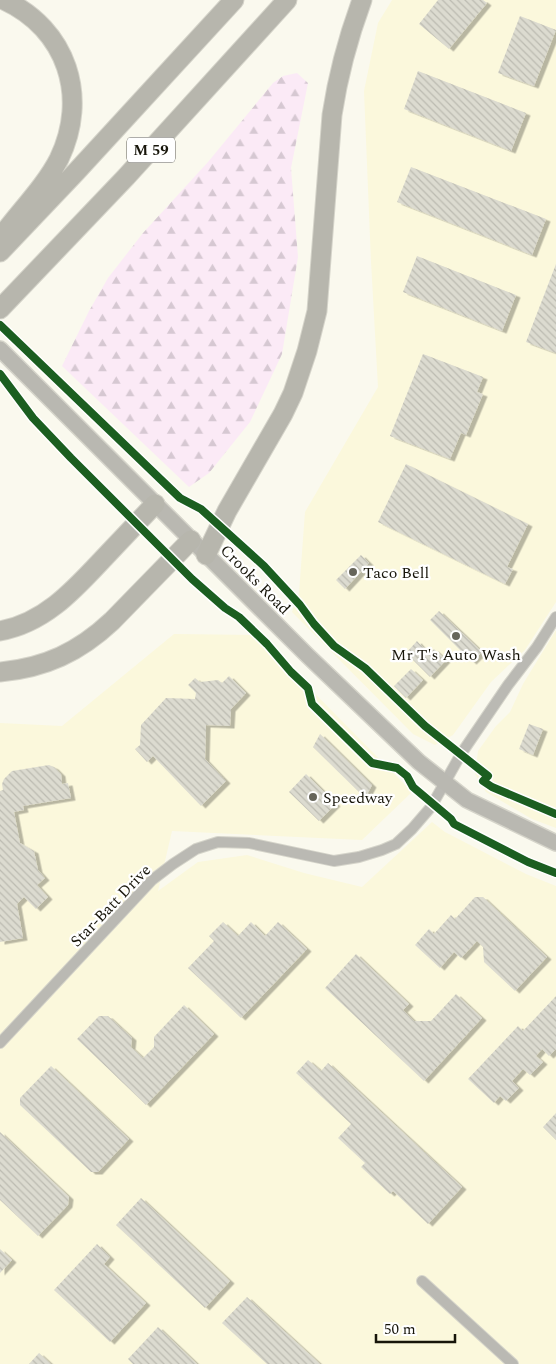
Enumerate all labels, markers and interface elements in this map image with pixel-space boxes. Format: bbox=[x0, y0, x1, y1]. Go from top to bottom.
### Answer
road number: M 59 bbox=[127, 138, 175, 162]
street label: Crooks Road bbox=[215, 539, 296, 620]
place label: Taco Bell bbox=[363, 561, 429, 585]
marker: Taco Bell bbox=[347, 566, 359, 578]
marker: Mr T's Auto Wash bbox=[450, 630, 462, 642]
place label: Mr T's Auto Wash bbox=[391, 643, 521, 667]
place label: Speedway bbox=[323, 786, 394, 810]
marker: Speedway bbox=[307, 791, 319, 803]
street label: Star-Batt Drive bbox=[65, 859, 157, 953]
scale bar bbox=[376, 1312, 455, 1344]
text: 50 m bbox=[384, 1318, 416, 1341]

